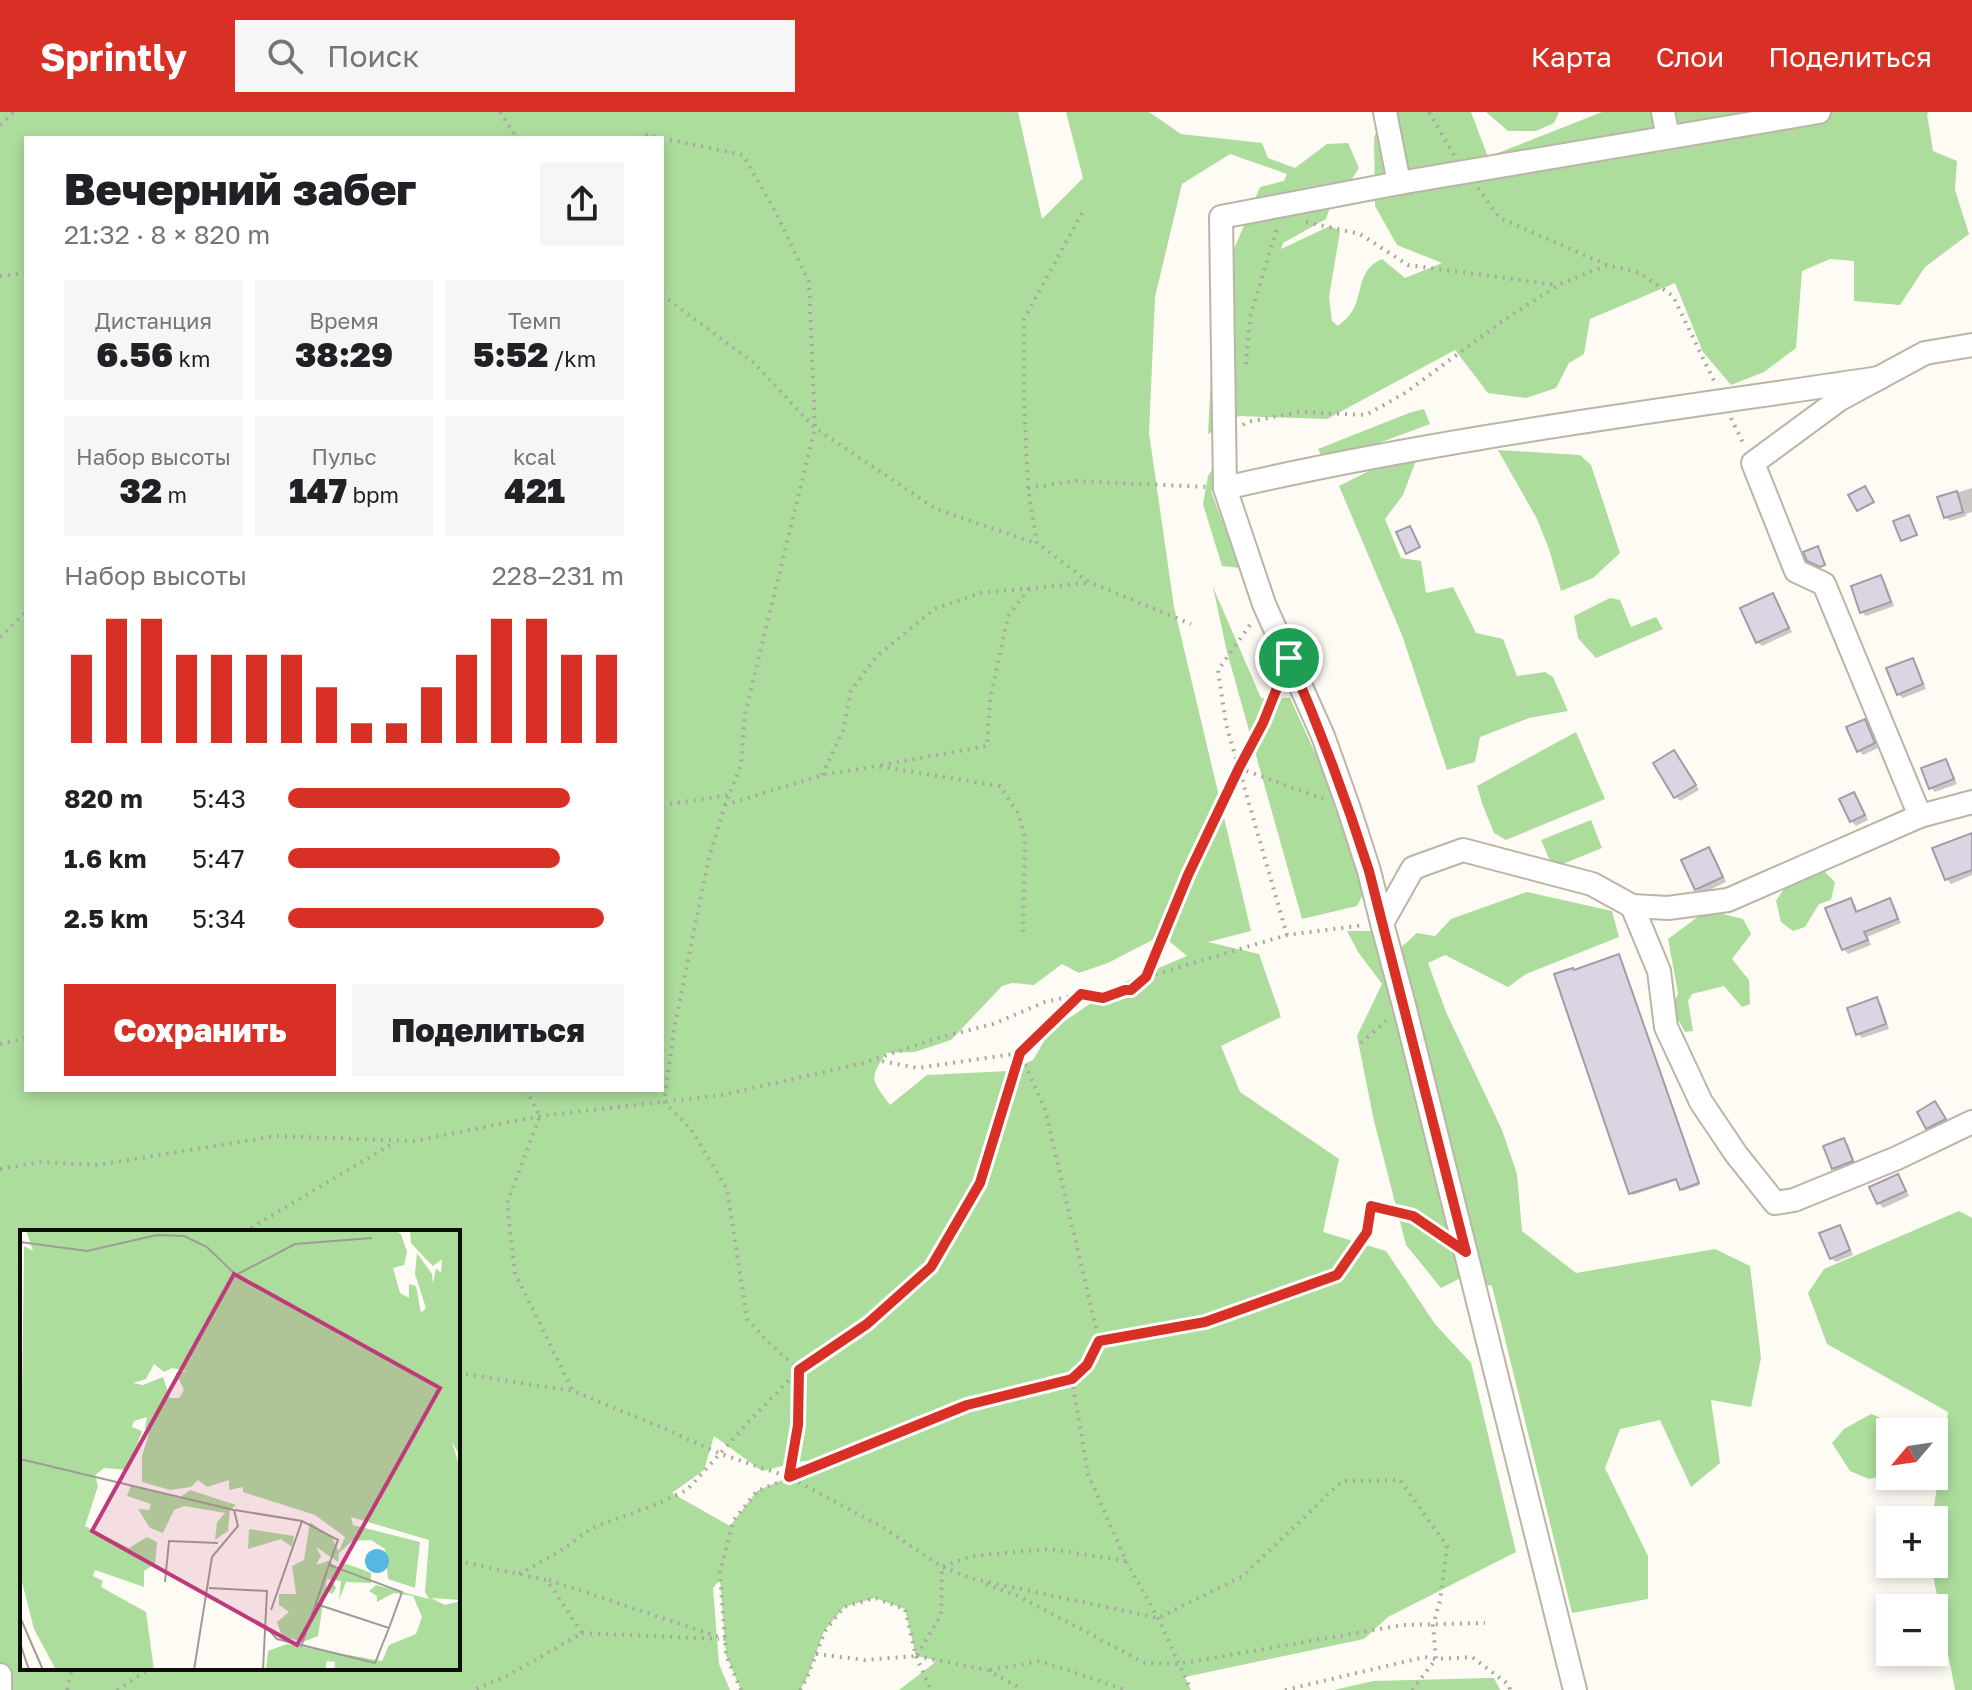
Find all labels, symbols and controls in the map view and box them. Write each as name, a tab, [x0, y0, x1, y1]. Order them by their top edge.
search box	[235, 20, 795, 92]
text: Sprintly	[40, 34, 187, 79]
icon: search	[263, 34, 307, 78]
text: Поиск	[327, 38, 419, 74]
text: Карта	[1531, 40, 1612, 73]
text: Слои	[1656, 40, 1724, 73]
text: Поделиться	[1768, 40, 1932, 73]
text: Вечерний забег	[64, 162, 417, 215]
button: share	[540, 162, 624, 246]
text: 21:32 · 8 × 820 m	[64, 219, 270, 250]
text: Дистанция	[95, 307, 212, 334]
text: Время	[309, 307, 379, 334]
text: Темп	[508, 307, 561, 334]
text: 6.56	[96, 334, 173, 374]
text: 38:29	[295, 334, 393, 374]
text: 5:52	[473, 334, 548, 374]
text: km	[173, 345, 210, 372]
text: /km	[548, 345, 596, 372]
text: Набор высоты	[76, 443, 231, 470]
text: Пульс	[311, 443, 377, 470]
text: kcal	[513, 443, 556, 470]
text: 32	[120, 470, 162, 510]
text: 147	[289, 470, 347, 510]
text: 421	[504, 470, 565, 510]
text: m	[162, 481, 187, 508]
text: bpm	[347, 481, 399, 508]
text: Набор высоты	[64, 560, 247, 591]
text: 228–231 m	[492, 560, 624, 591]
pin	[1255, 624, 1323, 692]
icon: arrive	[1267, 636, 1311, 680]
text: 820 m	[64, 783, 143, 814]
text: 5:43	[192, 783, 246, 814]
text: 1.6 km	[64, 843, 147, 874]
text: 5:47	[192, 843, 245, 874]
text: 2.5 km	[64, 903, 148, 934]
text: 5:34	[192, 903, 246, 934]
button: Сохранить	[64, 984, 336, 1076]
button: Поделиться	[352, 984, 624, 1076]
inset map	[20, 1230, 460, 1670]
north arrow	[1876, 1418, 1948, 1490]
map controls	[1876, 1418, 1948, 1666]
button: +	[1876, 1506, 1948, 1578]
button: −	[1876, 1594, 1948, 1666]

